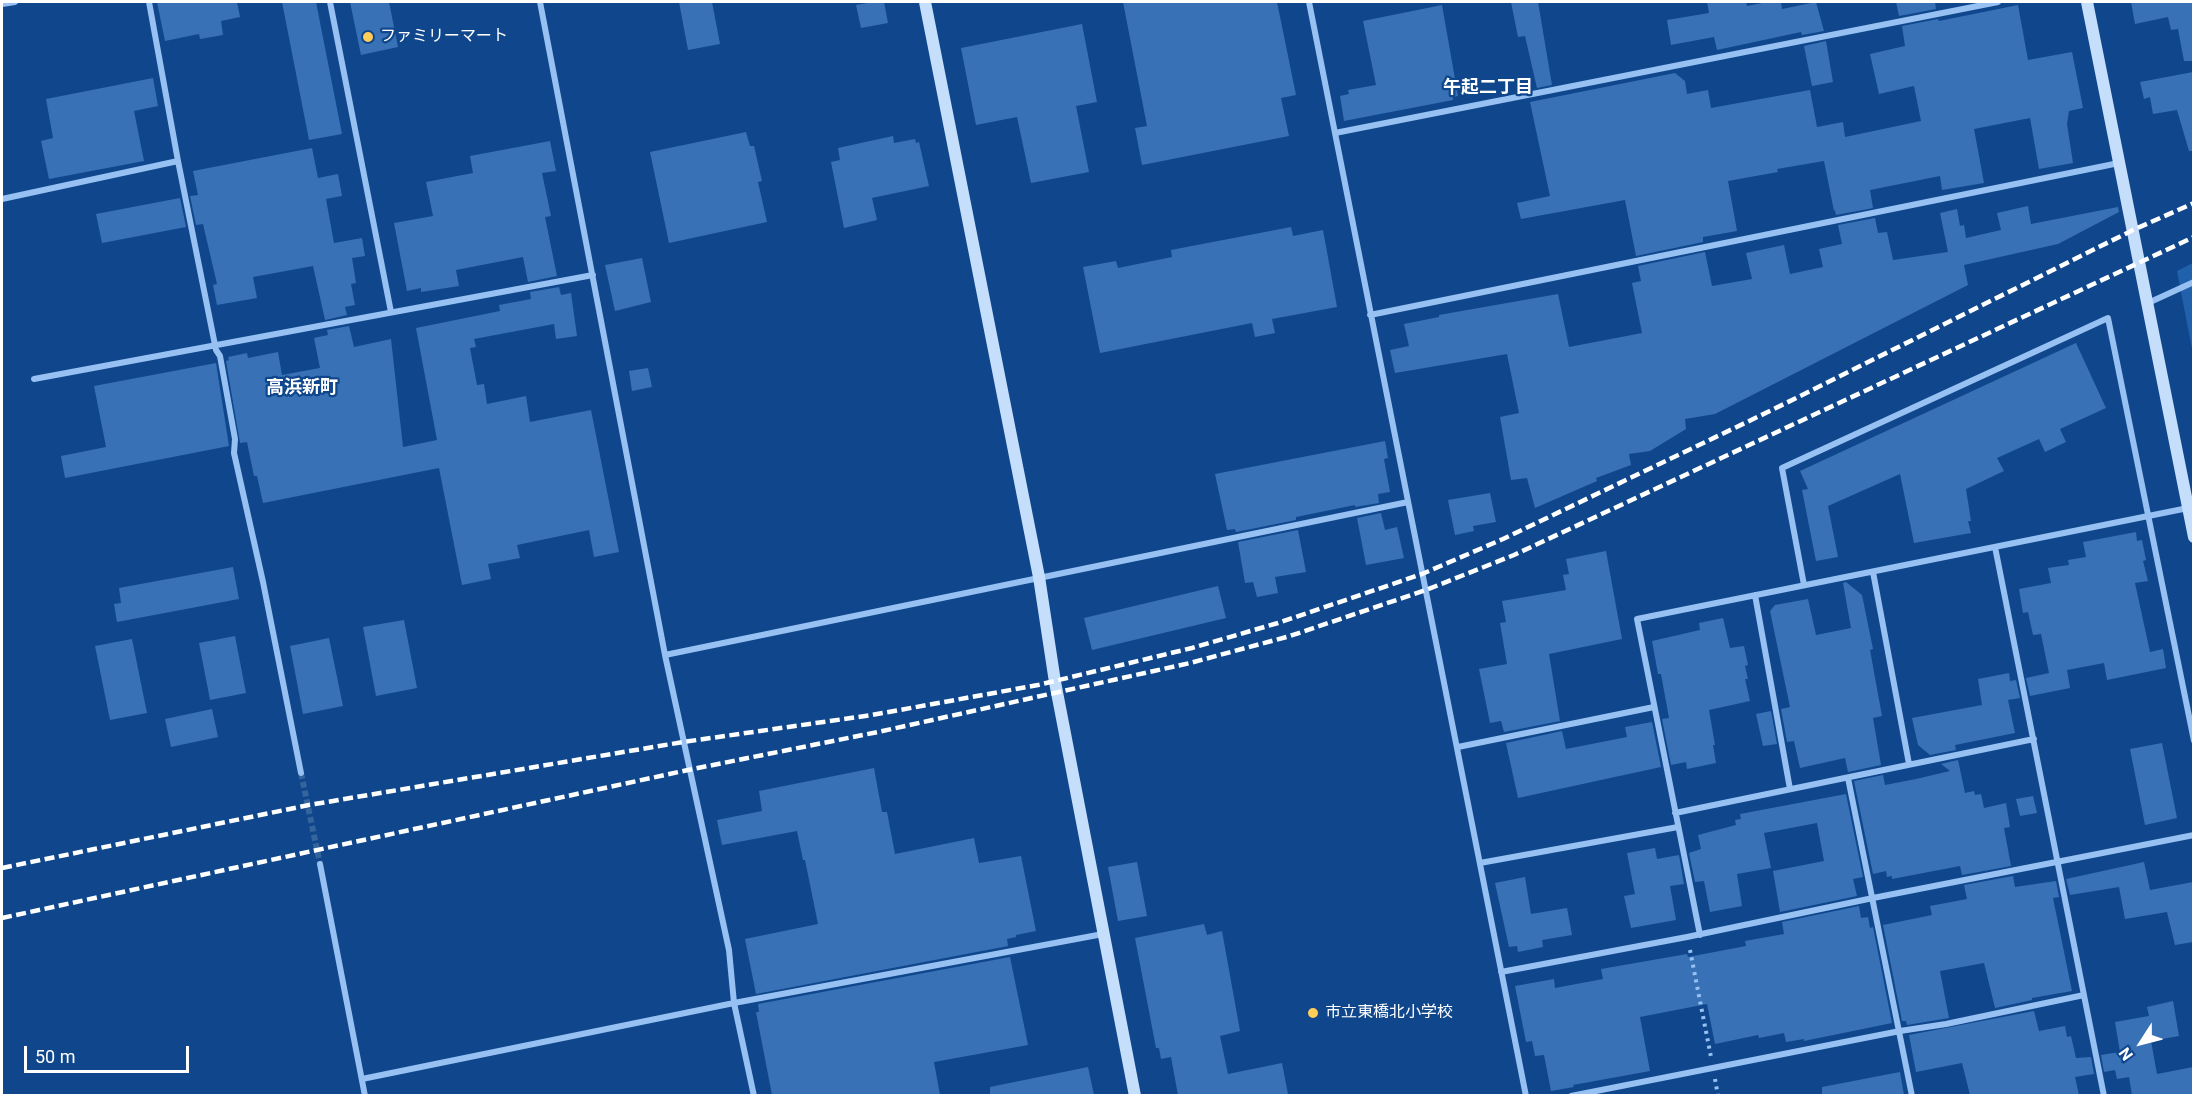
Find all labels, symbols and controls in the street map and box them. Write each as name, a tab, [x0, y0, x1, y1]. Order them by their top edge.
place label: ファミリーマート	[380, 27, 508, 47]
marker: ファミリーマート	[361, 30, 375, 44]
district label: 午起二丁目	[1443, 77, 1533, 99]
district label: 高浜新町	[266, 377, 338, 399]
place label: 市立東橋北小学校	[1325, 1003, 1453, 1023]
marker: 市立東橋北小学校	[1306, 1006, 1320, 1020]
north arrow	[2111, 1013, 2171, 1073]
scale bar	[27, 1034, 192, 1072]
text: N	[2115, 1044, 2137, 1064]
text: 50 m	[35, 1046, 75, 1067]

